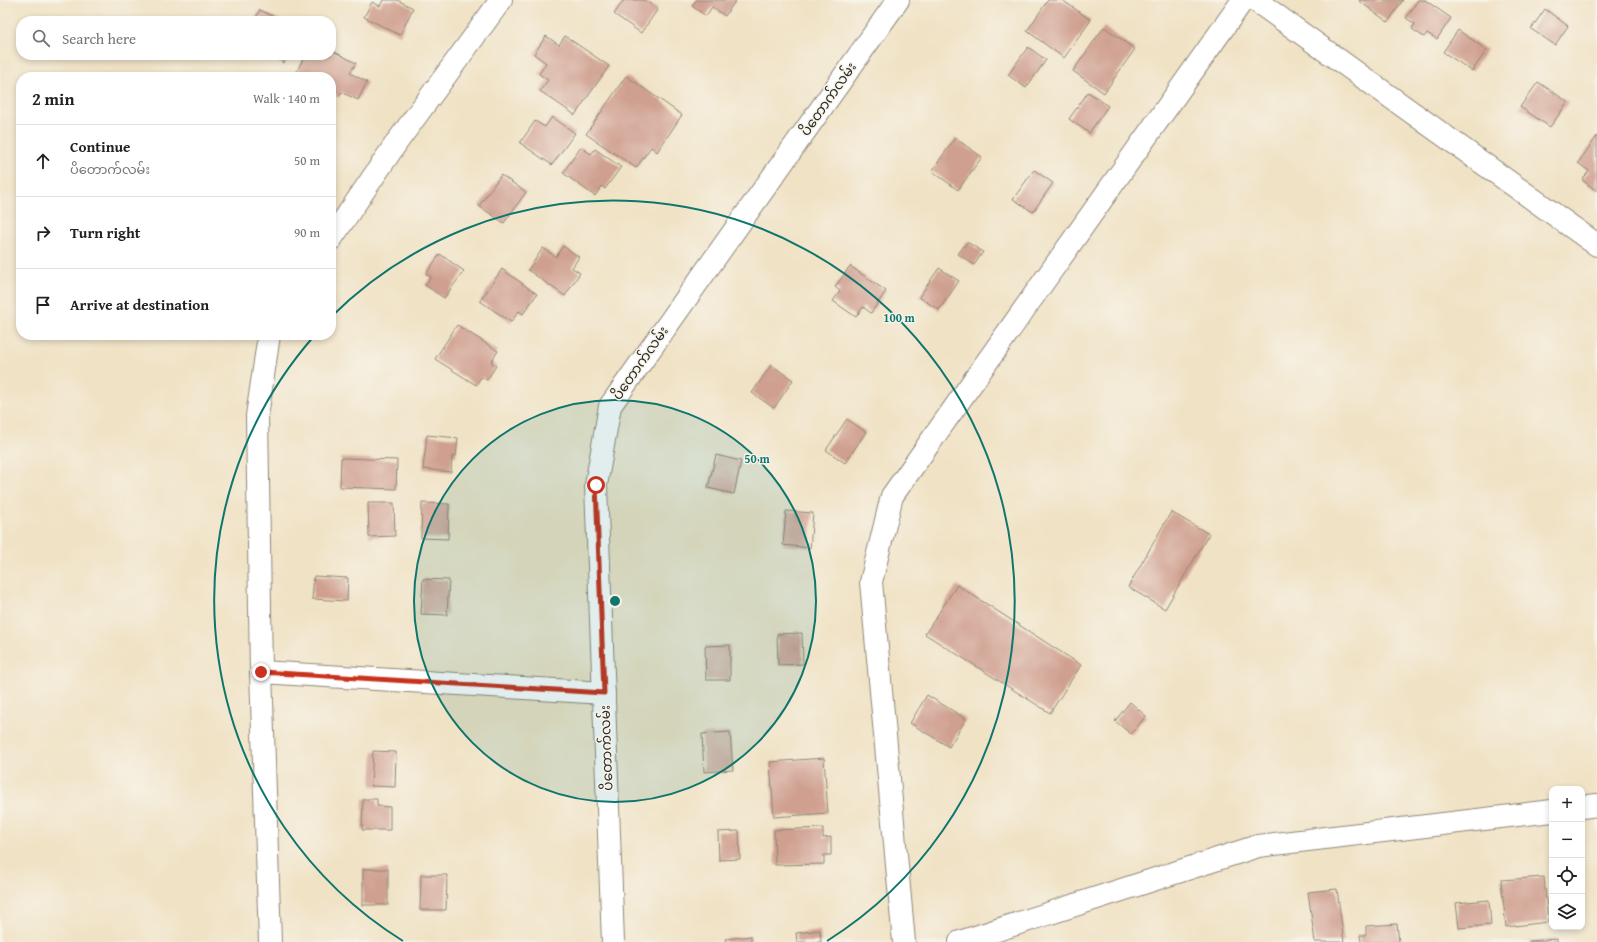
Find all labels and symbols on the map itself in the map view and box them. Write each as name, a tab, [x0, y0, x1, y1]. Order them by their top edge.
street label: ပိတောက်လမ်း	[795, 58, 861, 140]
text: 100 m	[883, 309, 916, 326]
street label: ပိတောက်လမ်း	[607, 322, 673, 404]
text: 50 m	[744, 450, 770, 467]
route start	[587, 476, 605, 494]
centre of rings	[608, 594, 622, 608]
route end	[252, 663, 270, 681]
street label: ပိတောက်လမ်း	[595, 705, 617, 791]

